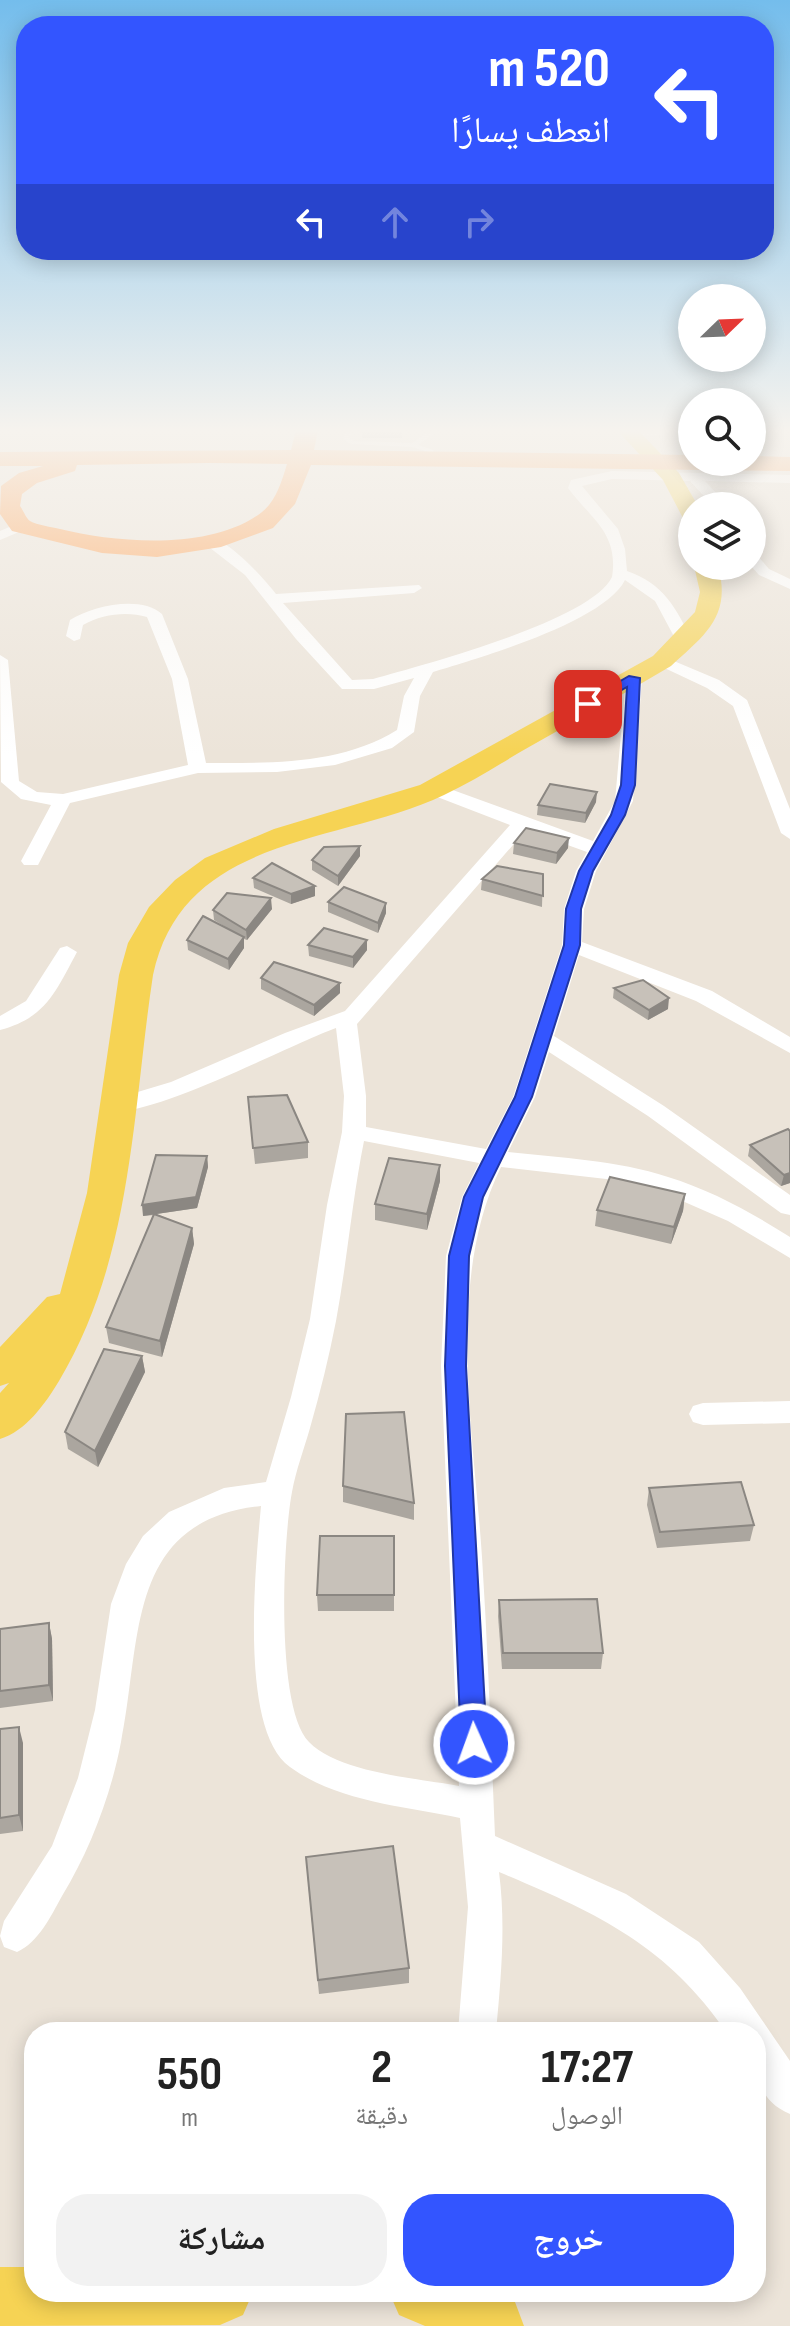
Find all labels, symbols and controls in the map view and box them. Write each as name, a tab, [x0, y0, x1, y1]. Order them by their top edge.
text: 520 m	[488, 36, 610, 103]
icon: left	[638, 48, 742, 152]
text: انعطف يسارًا	[451, 110, 610, 153]
icon: left	[289, 200, 333, 244]
icon: ahead	[373, 200, 417, 244]
icon: right	[457, 200, 501, 244]
north arrow	[678, 284, 766, 372]
map controls	[678, 284, 766, 580]
button: search	[678, 388, 766, 476]
button: layers	[678, 492, 766, 580]
pin	[554, 670, 622, 738]
icon: arrive	[566, 682, 610, 726]
position arrow	[432, 1702, 516, 1786]
text: 2	[371, 2039, 392, 2096]
text: 17:27	[541, 2039, 633, 2096]
text: 550	[157, 2046, 222, 2103]
text: دقيقة	[355, 2101, 408, 2132]
text: الوصول	[551, 2101, 623, 2132]
text: m	[181, 2103, 198, 2134]
button: مشاركة	[56, 2194, 387, 2286]
button: خروج	[403, 2194, 734, 2286]

